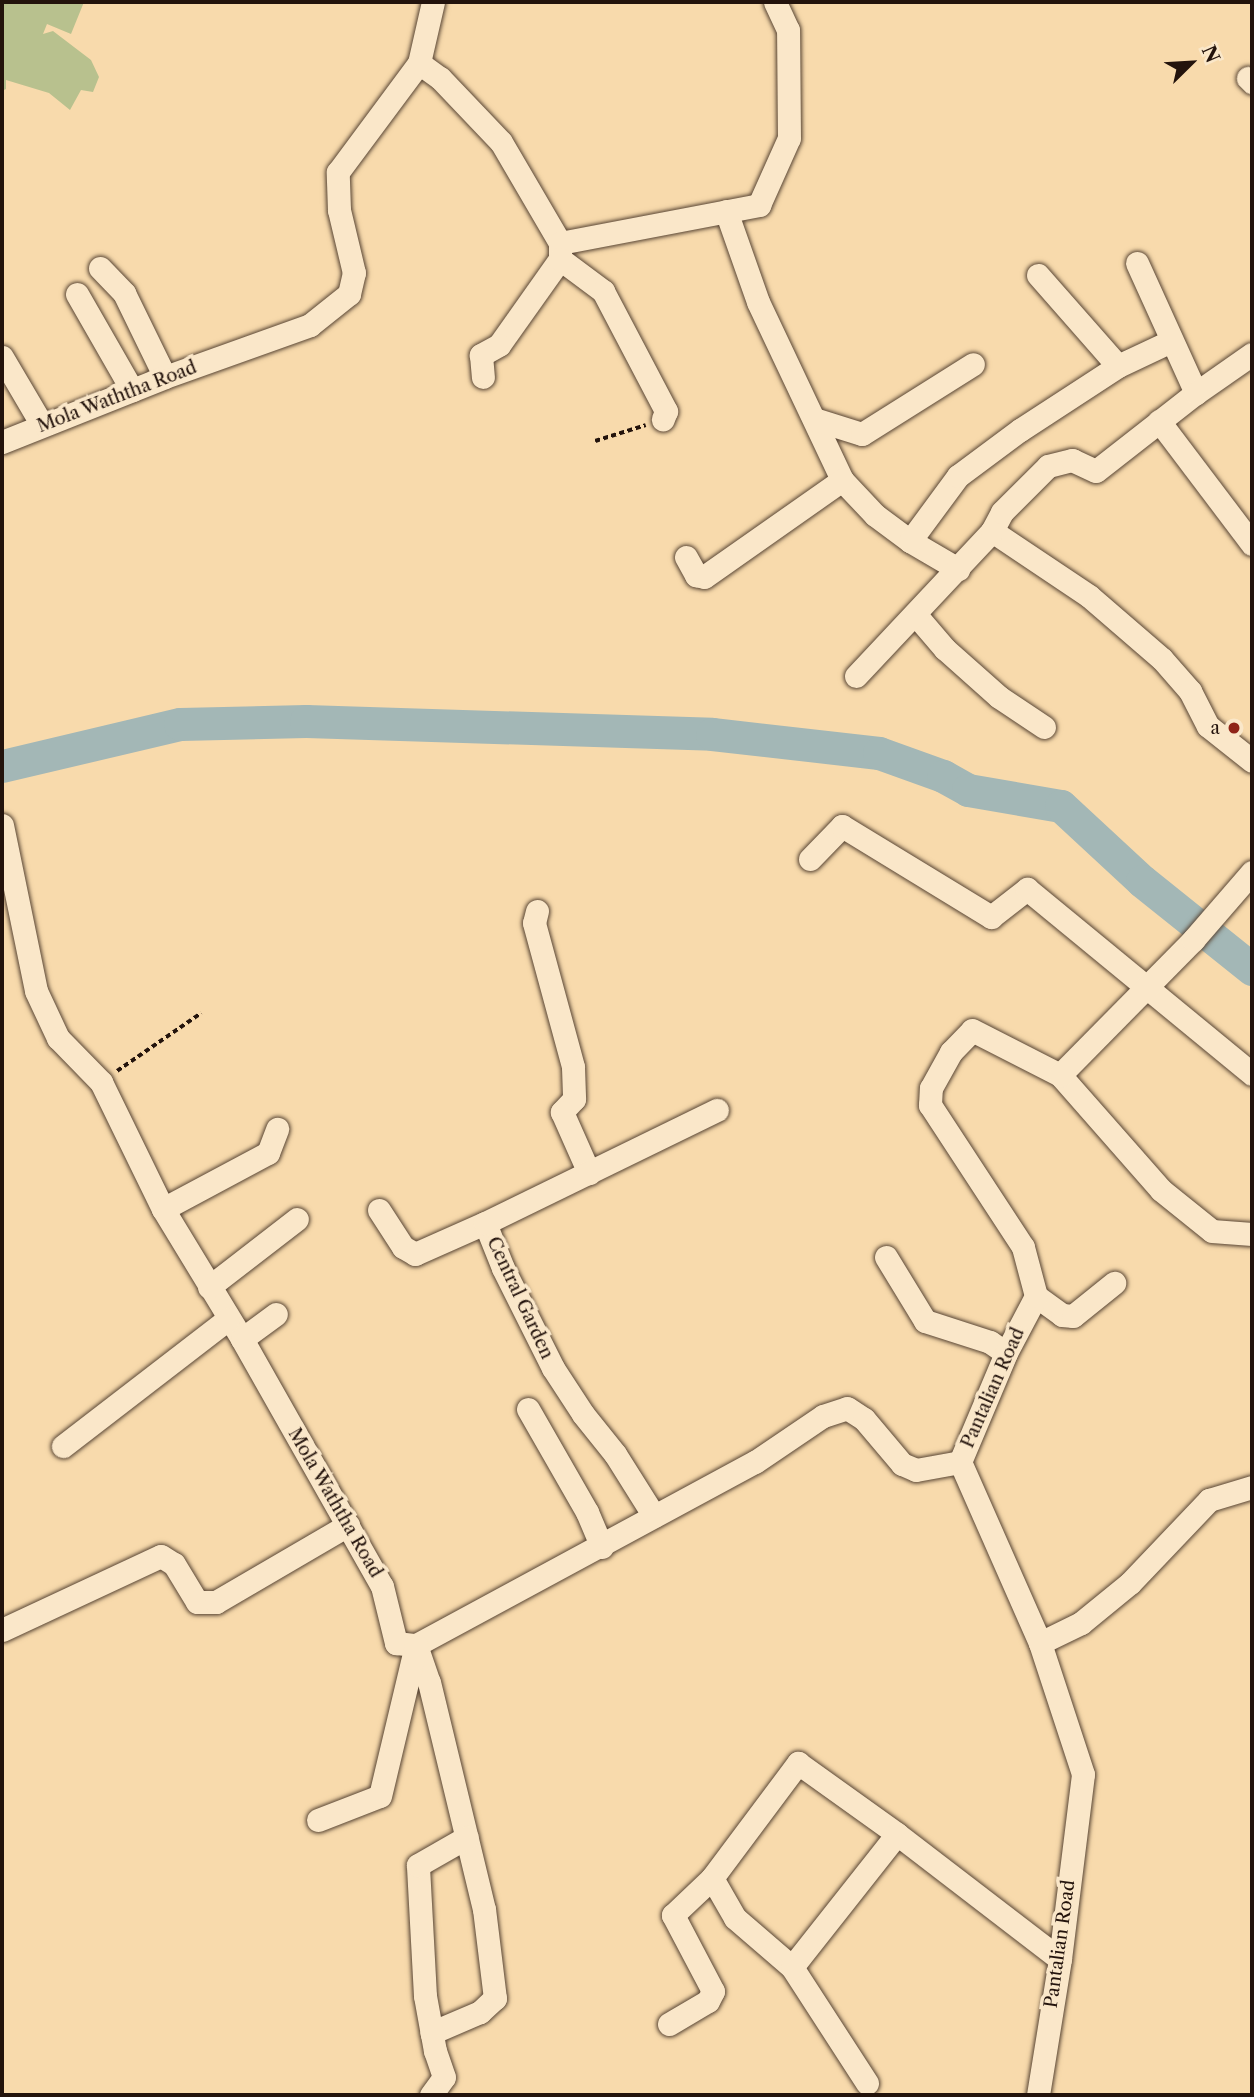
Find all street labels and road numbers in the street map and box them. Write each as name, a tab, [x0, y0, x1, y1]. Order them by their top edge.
street label: Mola Waththa Road	[34, 356, 200, 438]
street label: Central Garden	[482, 1233, 558, 1363]
street label: Pantalian Road	[957, 1325, 1029, 1451]
street label: Mola Waththa Road	[283, 1424, 387, 1582]
street label: Pantalian Road	[1040, 1879, 1080, 2009]

